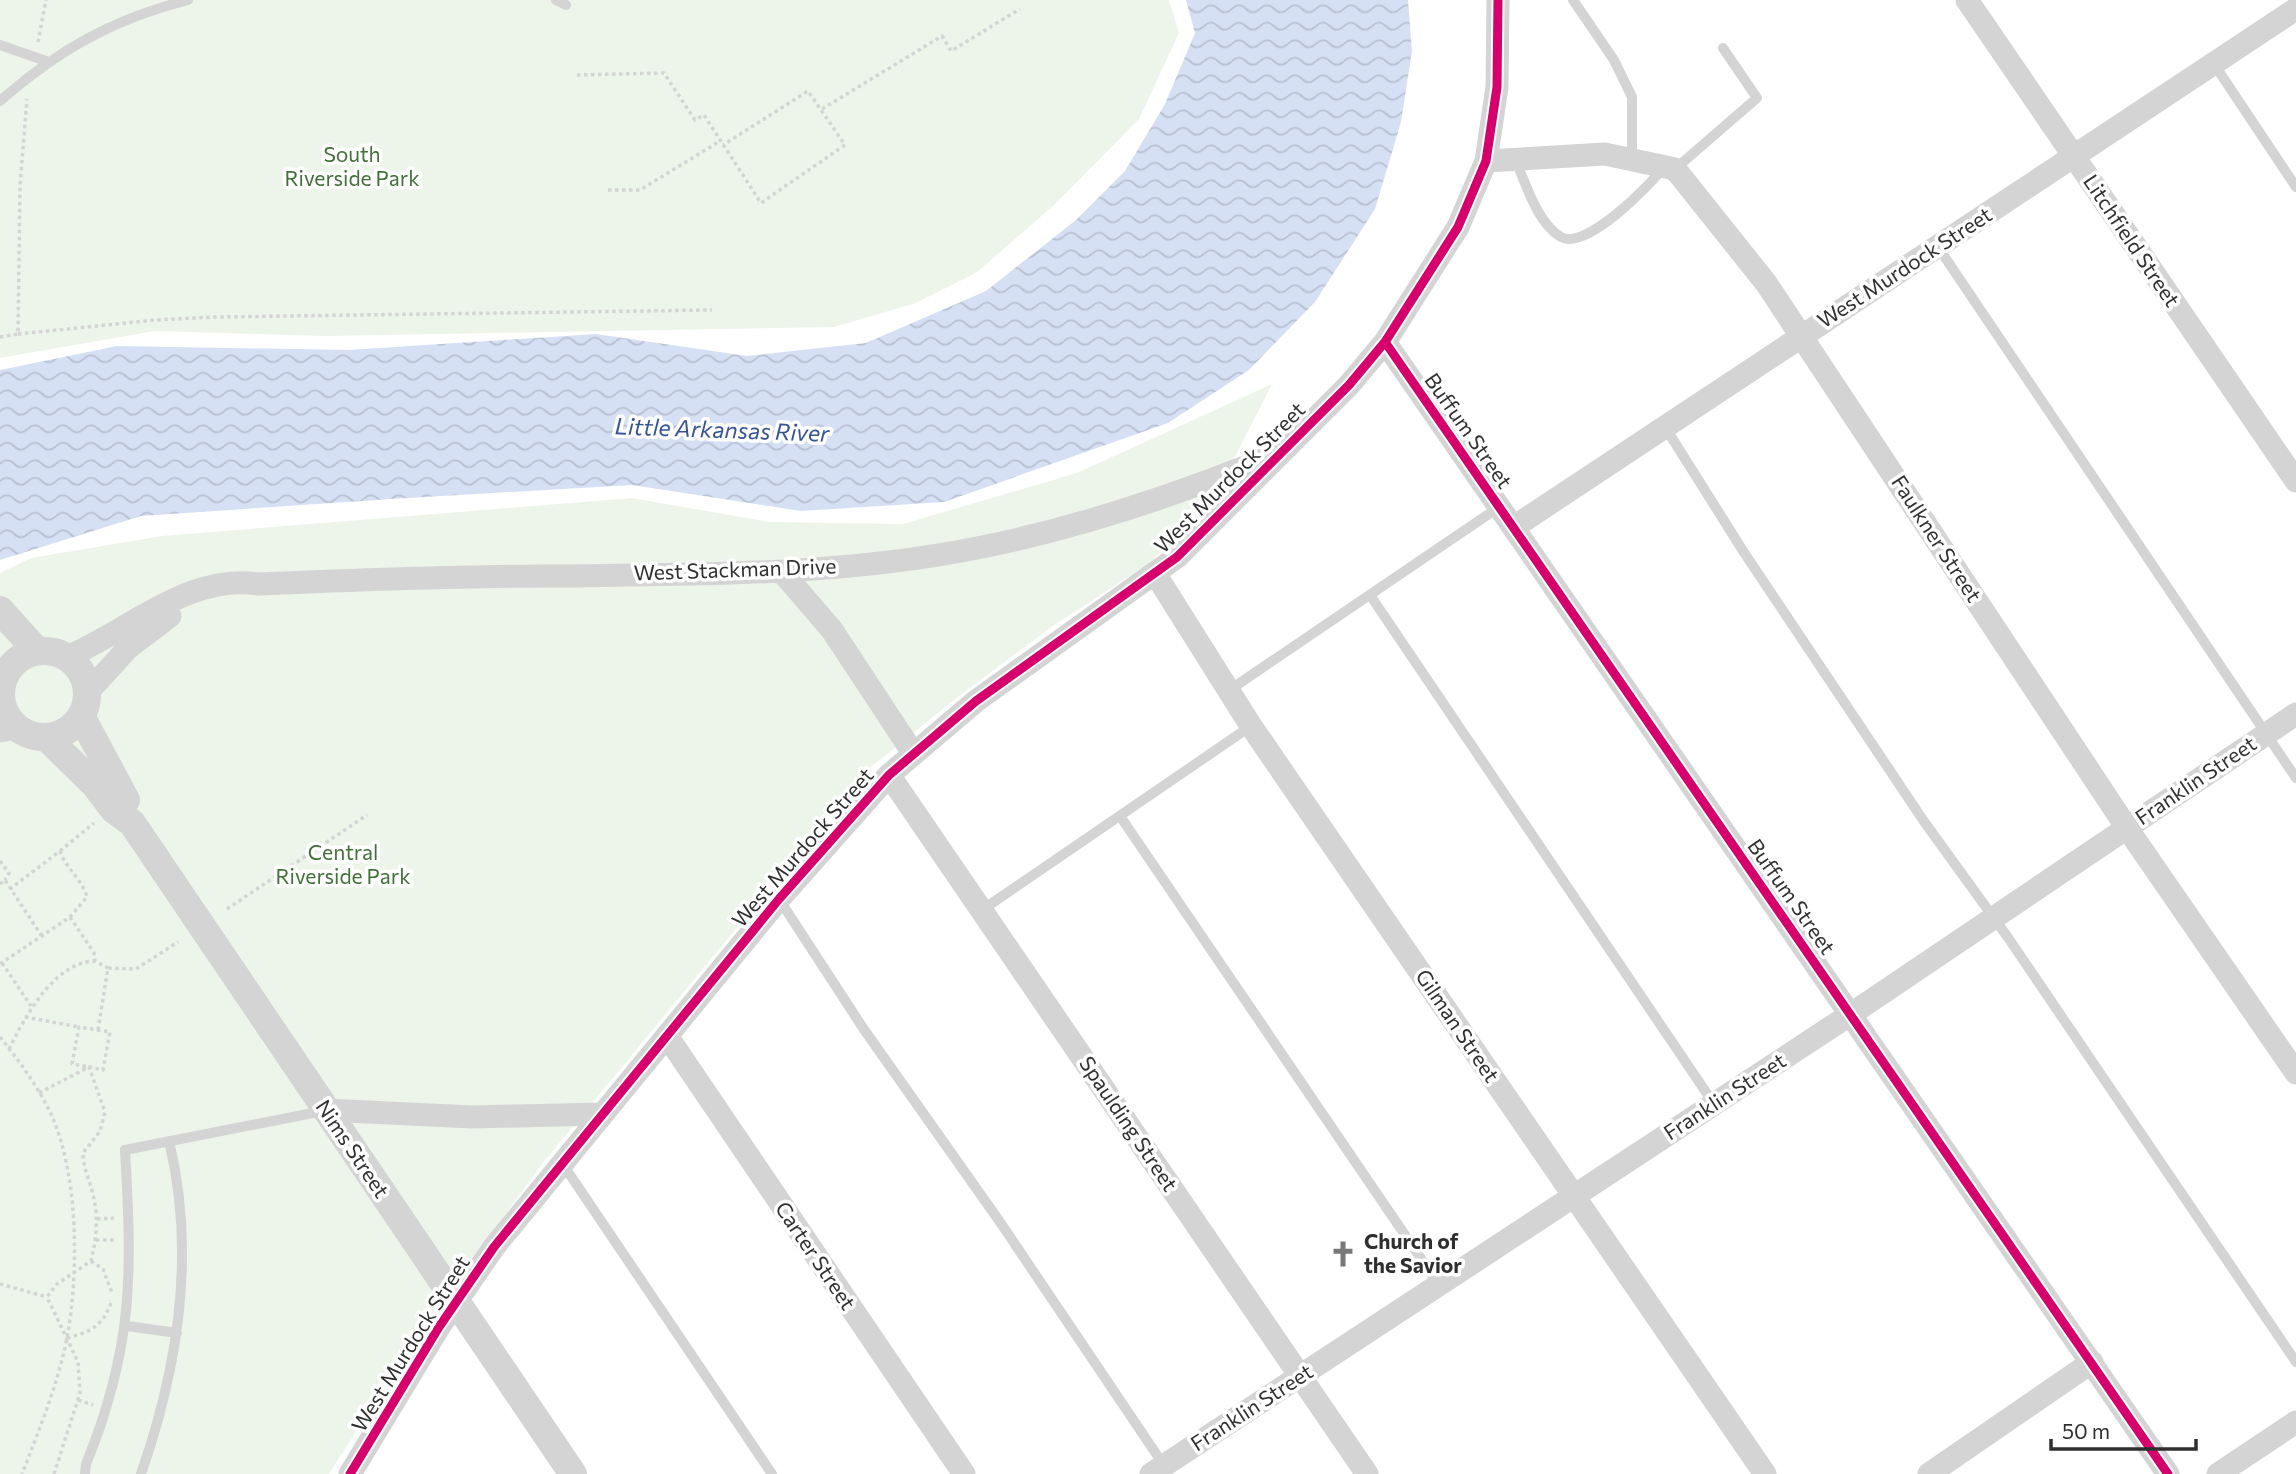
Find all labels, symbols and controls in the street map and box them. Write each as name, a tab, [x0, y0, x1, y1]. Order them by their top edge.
park label: South Riverside Park	[284, 141, 420, 190]
street label: Litchfield Street	[2079, 169, 2186, 311]
street label: West Murdock Street	[1812, 201, 1996, 332]
street label: Buffum Street	[1420, 368, 1518, 493]
street label: West Murdock Street	[1148, 396, 1309, 557]
water label: Little Arkansas River	[614, 411, 831, 447]
street label: Faulkner Street	[1887, 470, 1987, 606]
street label: West Stackman Drive	[633, 552, 837, 585]
street label: Franklin Street	[2130, 730, 2260, 829]
street label: West Murdock Street	[726, 762, 878, 932]
street label: Buffum Street	[1743, 834, 1841, 959]
park label: Central Riverside Park	[275, 839, 411, 888]
street label: Gilman Street	[1411, 964, 1505, 1086]
street label: Franklin Street	[1658, 1047, 1790, 1144]
street label: Spaulding Street	[1075, 1051, 1184, 1195]
street label: Nims Street	[311, 1095, 395, 1202]
street label: Carter Street	[771, 1196, 862, 1314]
place label: Church of the Savior	[1364, 1228, 1462, 1277]
church icon: Church of the Savior	[1328, 1239, 1358, 1269]
street label: West Murdock Street	[345, 1251, 474, 1436]
street label: Franklin Street	[1185, 1358, 1317, 1455]
scale bar	[2051, 1408, 2196, 1452]
text: 50 m	[2062, 1418, 2110, 1443]

